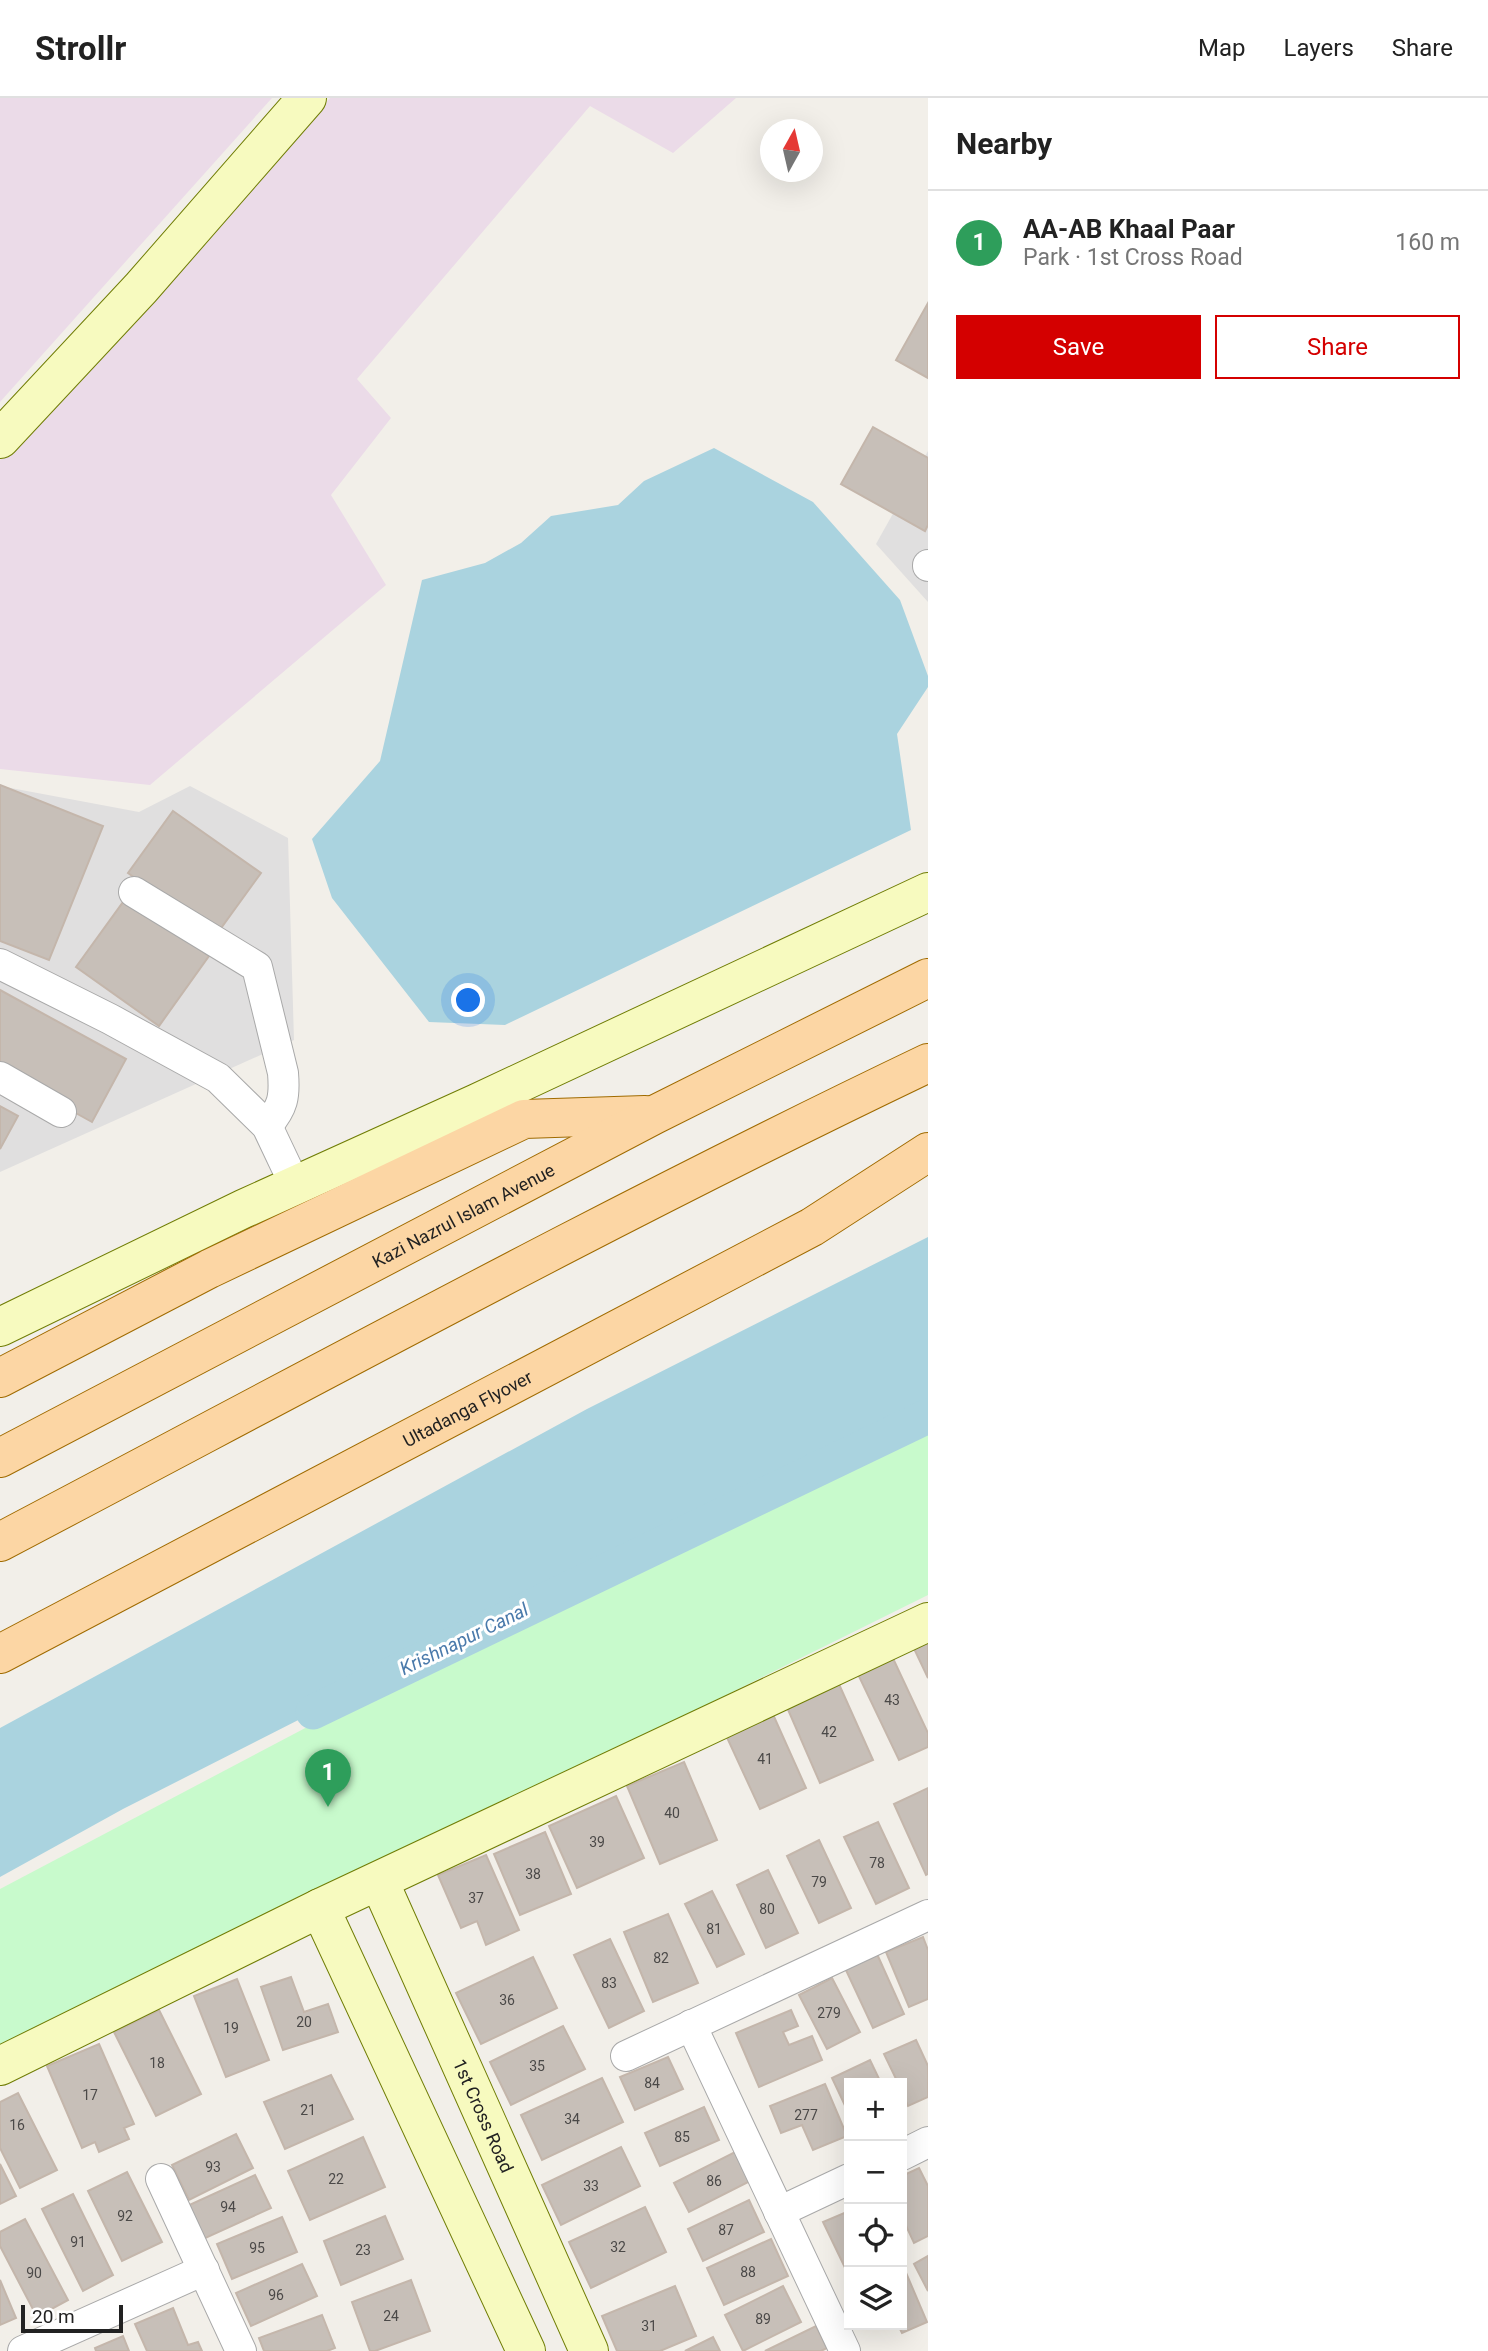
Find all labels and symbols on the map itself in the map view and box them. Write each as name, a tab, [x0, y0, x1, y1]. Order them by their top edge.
north arrow	[760, 119, 823, 182]
your location	[451, 983, 485, 1017]
street label: Kazi Nazrul Islam Avenue	[368, 1159, 558, 1272]
street label: Ultadanga Flyover	[399, 1366, 536, 1451]
water label: Krishnapur Canal	[396, 1598, 533, 1680]
house number: 43	[884, 1692, 900, 1708]
house number: 42	[821, 1724, 837, 1740]
pin: 1	[305, 1749, 351, 1807]
house number: 41	[757, 1751, 773, 1767]
house number: 40	[664, 1805, 680, 1821]
house number: 39	[589, 1834, 605, 1850]
house number: 78	[869, 1855, 885, 1871]
house number: 38	[525, 1866, 541, 1882]
house number: 79	[811, 1874, 827, 1890]
house number: 37	[468, 1890, 484, 1906]
house number: 80	[759, 1901, 775, 1917]
house number: 81	[706, 1921, 722, 1937]
house number: 82	[653, 1950, 669, 1966]
house number: 83	[601, 1975, 617, 1991]
house number: 36	[499, 1992, 515, 2008]
house number: 279	[817, 2005, 841, 2021]
house number: 20	[296, 2014, 312, 2030]
house number: 19	[223, 2020, 239, 2036]
house number: 18	[149, 2055, 165, 2071]
street label: 1st Cross Road	[449, 2056, 518, 2176]
house number: 35	[529, 2058, 545, 2074]
house number: 84	[644, 2075, 660, 2091]
house number: 17	[82, 2087, 98, 2103]
house number: 21	[300, 2102, 316, 2118]
house number: 277	[794, 2107, 818, 2123]
house number: 34	[564, 2111, 580, 2127]
house number: 16	[9, 2117, 25, 2133]
house number: 85	[674, 2129, 690, 2145]
house number: 93	[205, 2159, 221, 2175]
house number: 22	[328, 2171, 344, 2187]
house number: 86	[706, 2173, 722, 2189]
house number: 33	[583, 2178, 599, 2194]
house number: 94	[220, 2199, 236, 2215]
house number: 92	[117, 2208, 133, 2224]
house number: 87	[718, 2222, 734, 2238]
house number: 91	[70, 2234, 86, 2250]
house number: 32	[610, 2239, 626, 2255]
house number: 95	[249, 2240, 265, 2256]
house number: 23	[355, 2242, 371, 2258]
house number: 88	[740, 2264, 756, 2280]
house number: 90	[26, 2265, 42, 2281]
house number: 96	[268, 2287, 284, 2303]
scale bar	[21, 2302, 122, 2334]
house number: 24	[383, 2308, 399, 2324]
house number: 89	[755, 2311, 771, 2327]
house number: 31	[641, 2318, 657, 2334]

